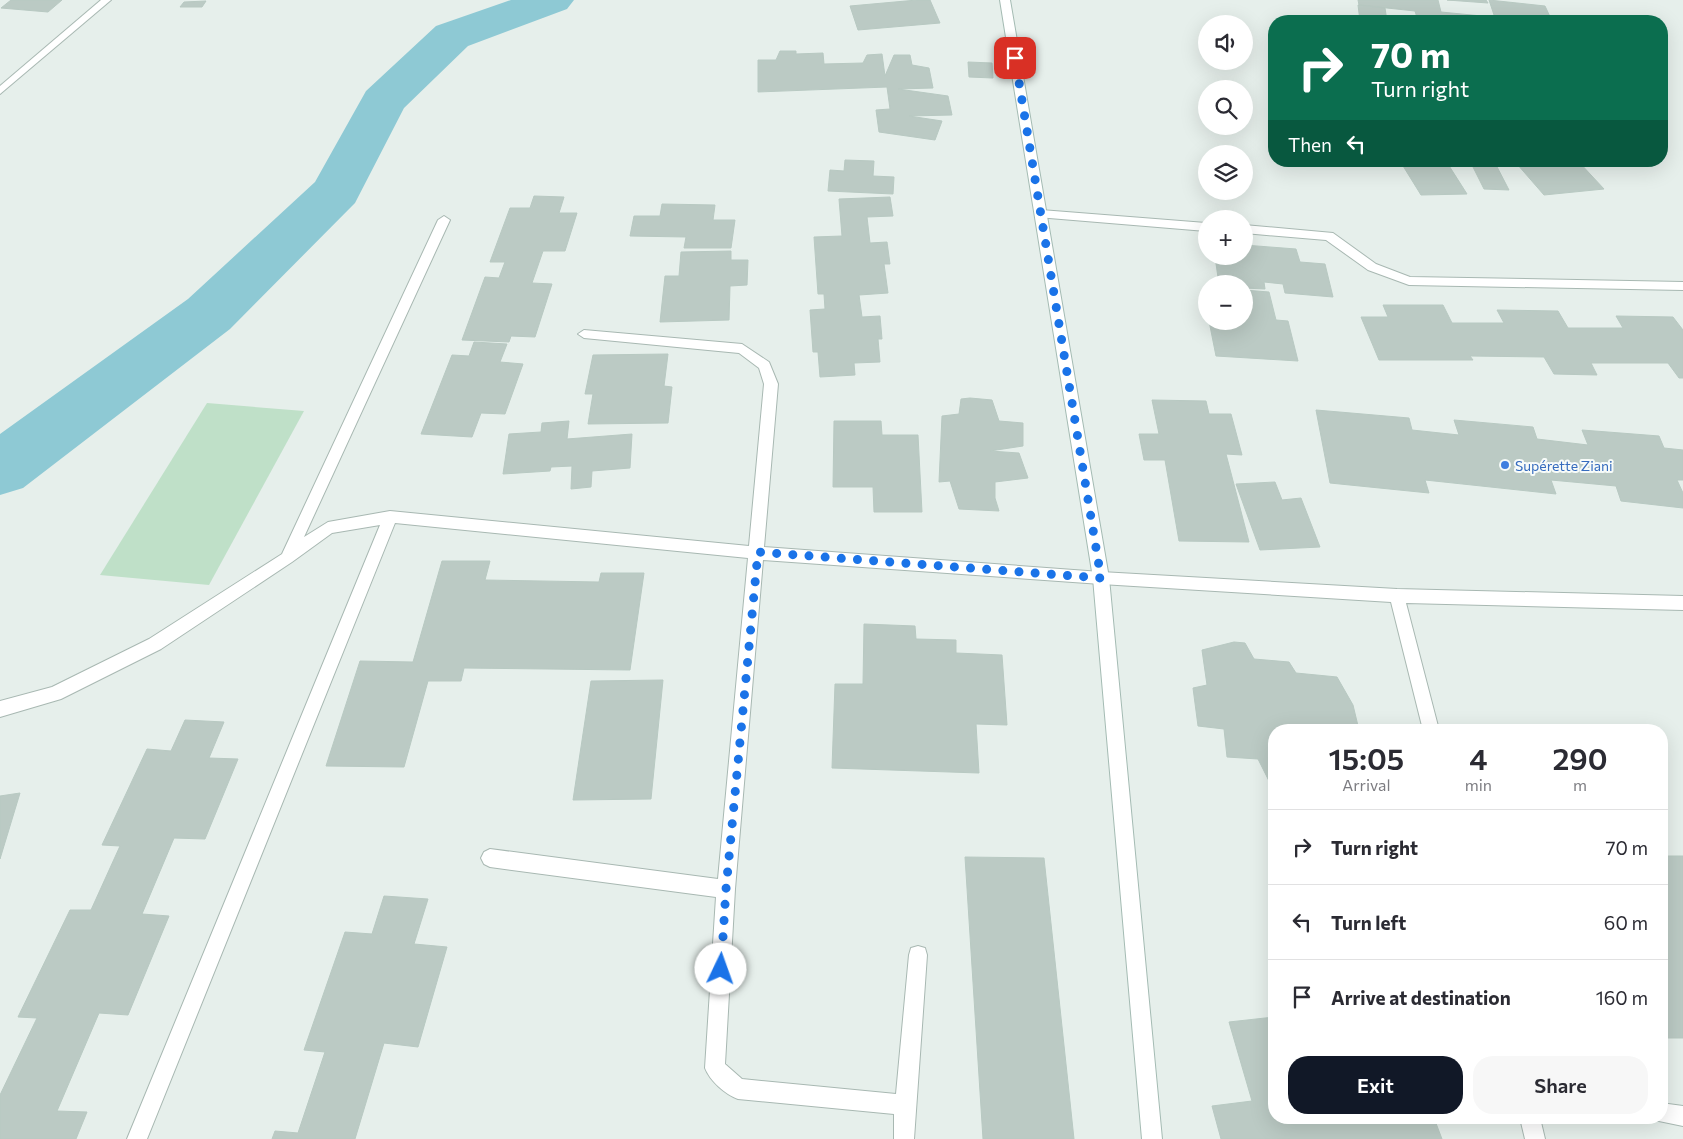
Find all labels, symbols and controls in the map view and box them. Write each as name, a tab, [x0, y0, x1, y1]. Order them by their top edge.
map controls	[1198, 15, 1253, 330]
button: sound	[1198, 15, 1253, 70]
text: 70 m	[1371, 32, 1451, 75]
icon: right	[1288, 35, 1353, 100]
pin	[994, 37, 1036, 79]
icon: arrive	[1001, 44, 1029, 72]
text: Turn right	[1371, 75, 1469, 102]
button: search	[1198, 80, 1253, 135]
icon: left	[1342, 130, 1370, 158]
text: Then	[1288, 133, 1332, 156]
button: layers	[1198, 145, 1253, 200]
button: +	[1198, 210, 1253, 265]
button: −	[1198, 275, 1253, 330]
place label: Supérette Ziani	[1515, 457, 1613, 474]
marker: Supérette Ziani	[1499, 459, 1511, 471]
text: 15:05	[1329, 739, 1404, 776]
text: 4	[1469, 739, 1487, 776]
text: 290	[1552, 739, 1607, 776]
text: Arrival	[1342, 775, 1391, 794]
text: min	[1465, 775, 1492, 794]
text: m	[1573, 775, 1587, 794]
icon: right	[1288, 833, 1316, 861]
text: Turn right	[1331, 836, 1418, 859]
text: 70 m	[1605, 836, 1648, 859]
icon: left	[1288, 908, 1316, 936]
text: Turn left	[1331, 911, 1406, 934]
text: 60 m	[1604, 911, 1648, 934]
position arrow	[694, 942, 746, 994]
icon: arrive	[1288, 983, 1316, 1011]
text: Arrive at destination	[1331, 986, 1511, 1009]
text: 160 m	[1596, 986, 1648, 1009]
button: Exit	[1288, 1056, 1463, 1114]
button: Share	[1473, 1056, 1648, 1114]

